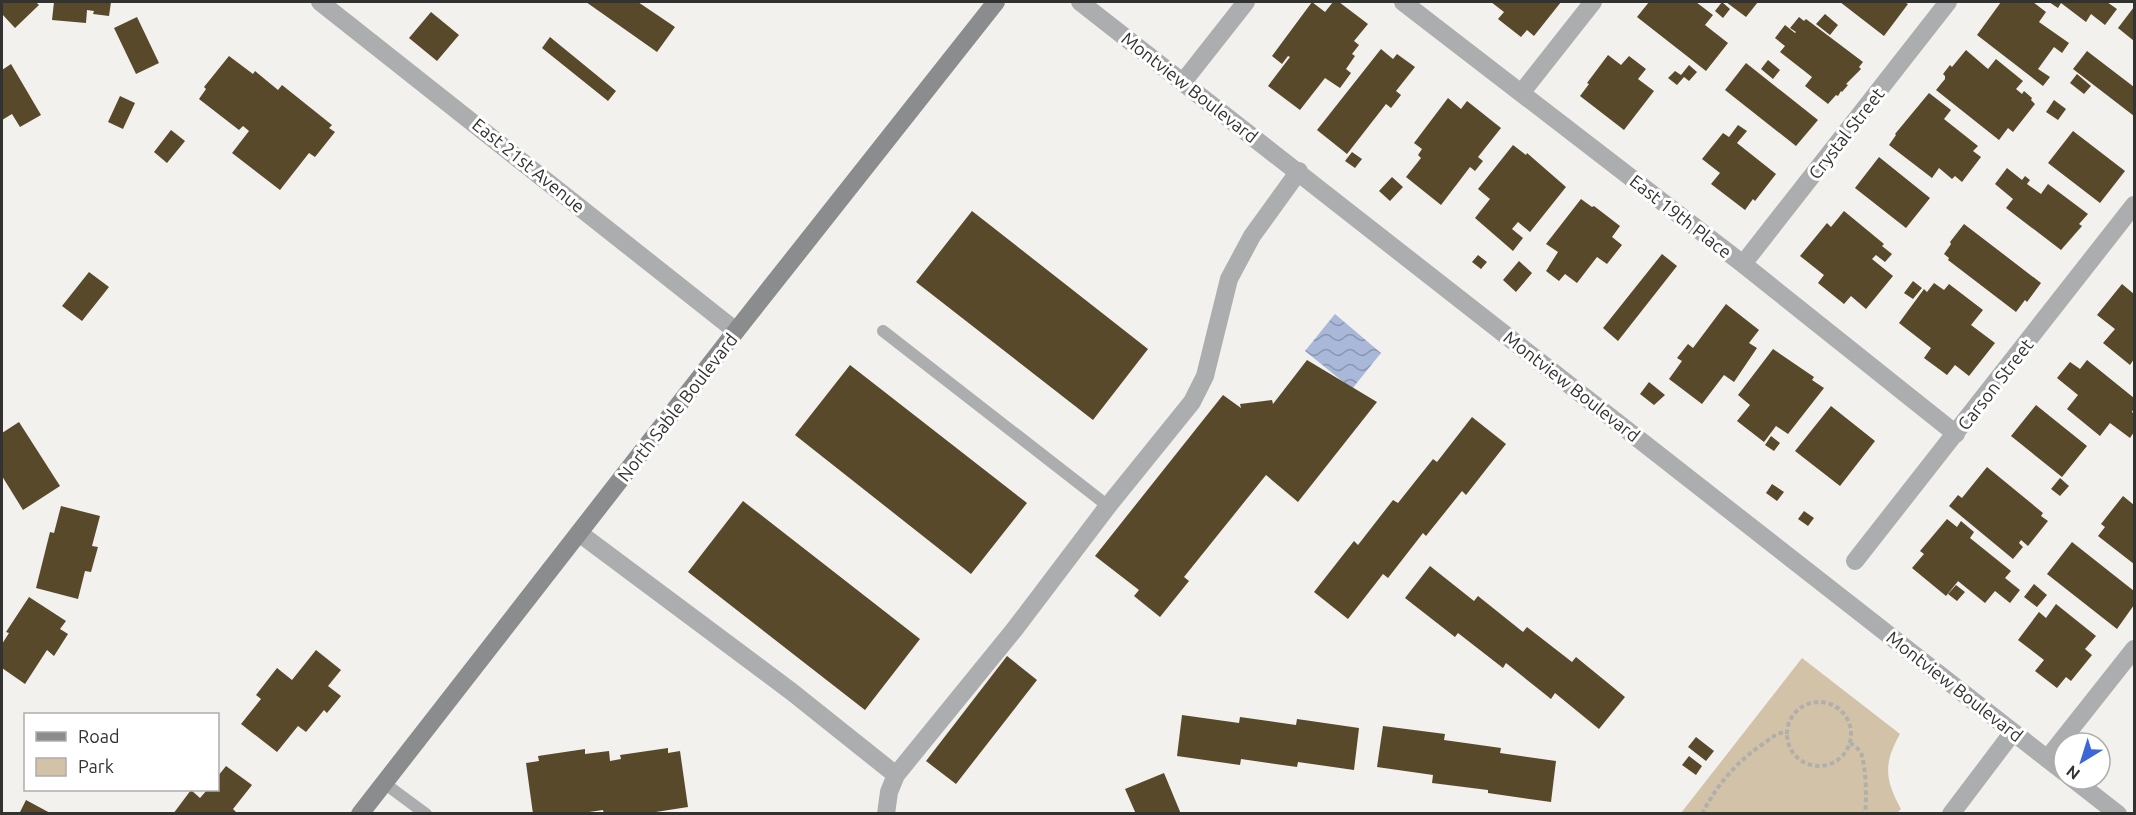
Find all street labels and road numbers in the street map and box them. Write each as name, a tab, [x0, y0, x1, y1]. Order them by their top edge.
street label: Montview Boulevard	[1118, 28, 1262, 146]
street label: Crystal Street	[1804, 83, 1888, 183]
street label: East 21st Avenue	[469, 114, 589, 216]
street label: East 19th Place	[1626, 170, 1736, 262]
street label: Montview Boulevard	[1500, 327, 1644, 445]
street label: North Sable Boulevard	[613, 329, 741, 485]
street label: Carson Street	[1953, 334, 2037, 434]
street label: Montview Boulevard	[1883, 627, 2027, 745]

